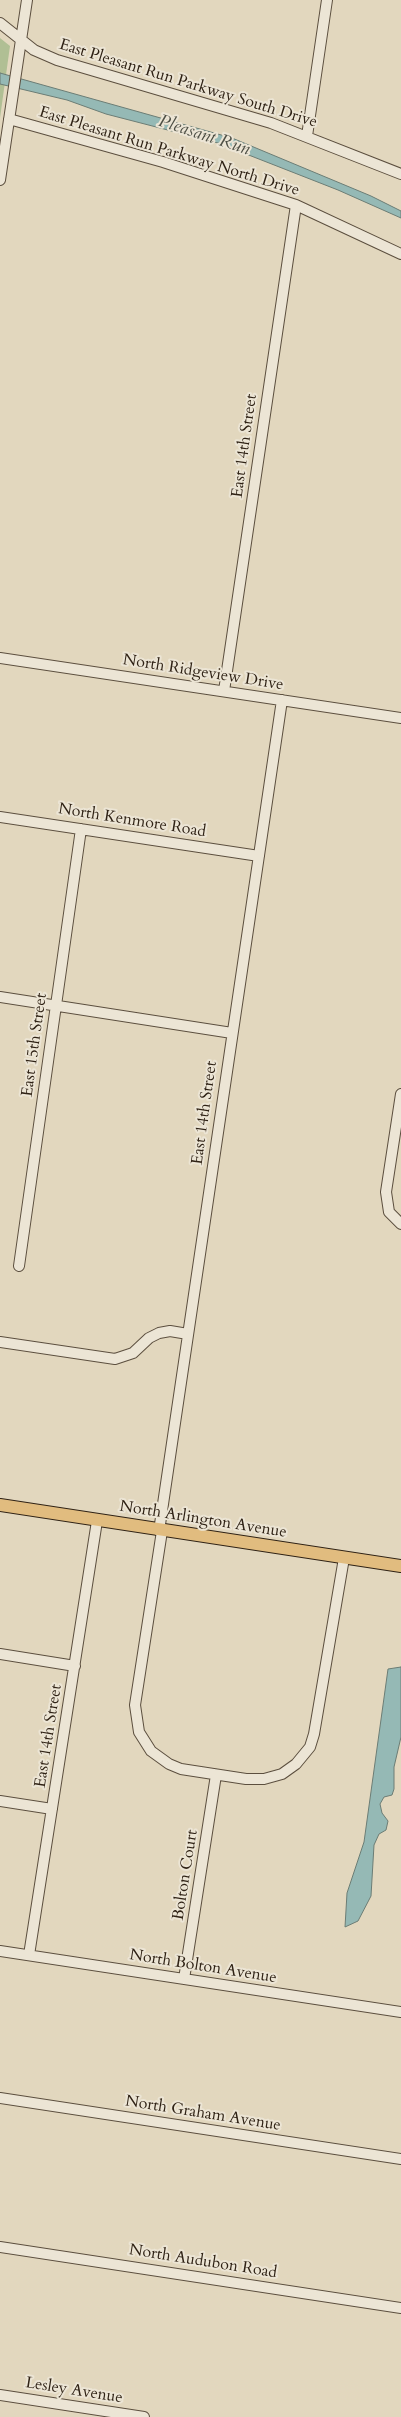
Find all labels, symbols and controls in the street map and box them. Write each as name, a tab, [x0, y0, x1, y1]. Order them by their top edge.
street label: East Pleasant Run Parkway South Drive	[57, 36, 319, 132]
street label: East Pleasant Run Parkway North Drive	[36, 103, 302, 201]
water label: Pleasant Run	[156, 111, 252, 161]
street label: East 14th Street	[228, 393, 262, 499]
street label: North Ridgeview Drive	[121, 651, 285, 695]
street label: North Kenmore Road	[57, 800, 207, 842]
street label: East 15th Street	[18, 992, 52, 1098]
street label: East 14th Street	[188, 1060, 222, 1166]
street label: North Arlington Avenue	[118, 1497, 288, 1543]
street label: East 14th Street	[31, 1683, 67, 1789]
street label: Bolton Court	[169, 1828, 203, 1922]
street label: North Bolton Avenue	[128, 1946, 278, 1988]
street label: North Graham Avenue	[124, 2092, 282, 2136]
street label: North Audubon Road	[128, 2241, 278, 2283]
street label: Lesley Avenue	[24, 2374, 124, 2408]

